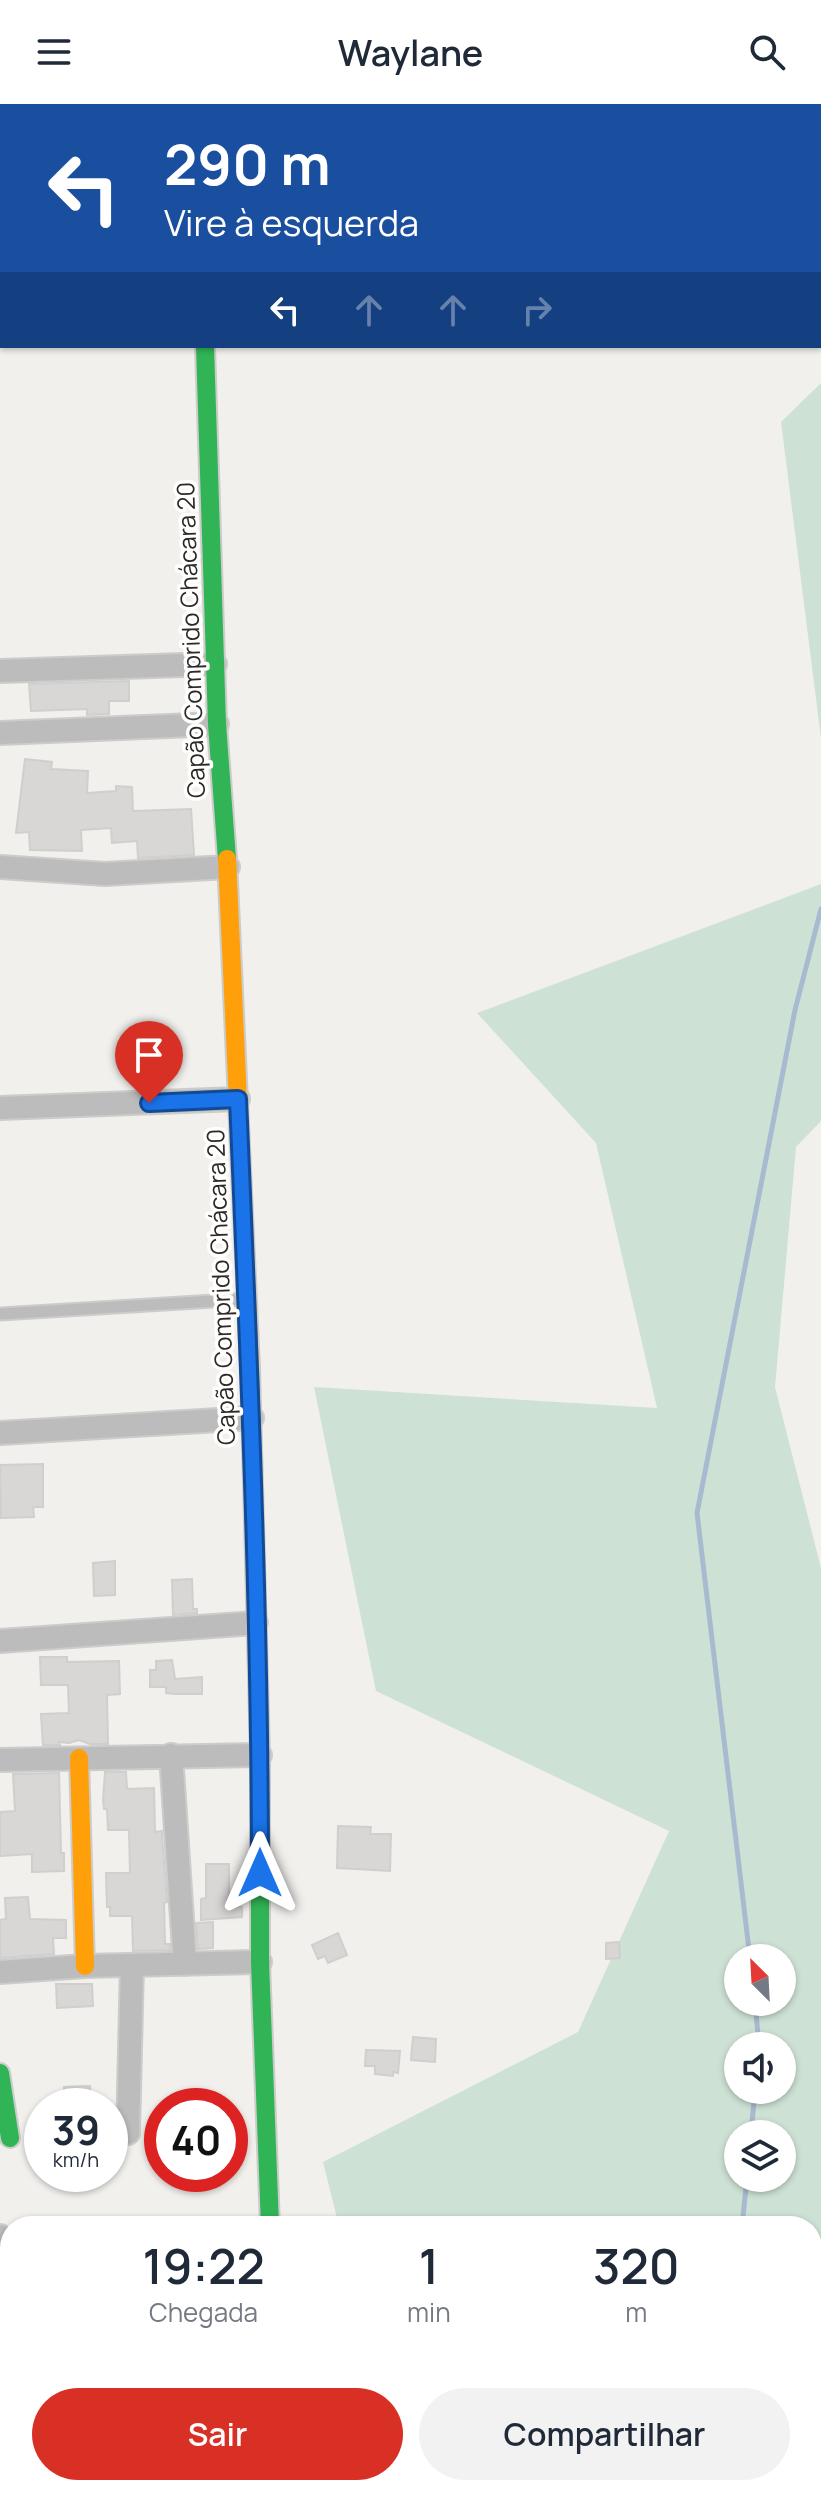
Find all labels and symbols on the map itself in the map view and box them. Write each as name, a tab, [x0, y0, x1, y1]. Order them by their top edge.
street label: Capão Comprido Chácara 20	[168, 481, 212, 799]
pin	[115, 1021, 183, 1103]
street label: Capão Comprido Chácara 20	[198, 1128, 242, 1446]
position arrow	[218, 1831, 302, 1915]
north arrow	[724, 1944, 796, 2016]
speed limit sign: 40	[144, 2088, 248, 2192]

